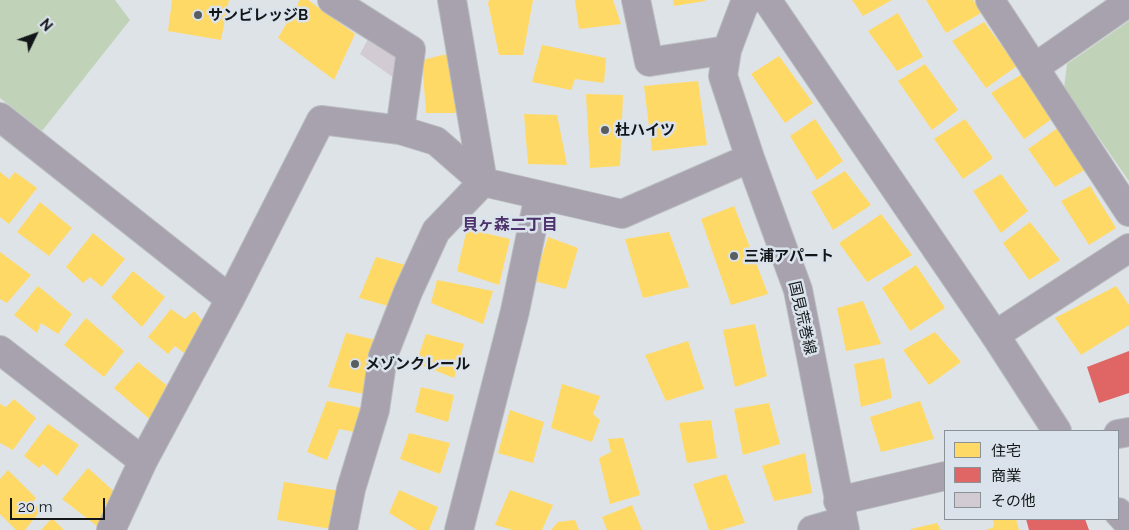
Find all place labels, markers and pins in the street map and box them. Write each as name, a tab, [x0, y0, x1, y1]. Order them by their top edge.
place label: サンビレッジB	[208, 6, 308, 24]
marker: サンビレッジB	[192, 9, 204, 21]
place label: 杜ハイツ	[615, 121, 675, 139]
marker: 杜ハイツ	[599, 124, 611, 136]
place label: 三浦アパート	[744, 247, 834, 265]
marker: 三浦アパート	[728, 250, 740, 262]
place label: メゾンクレール	[365, 355, 470, 373]
marker: メゾンクレール	[349, 358, 361, 370]

